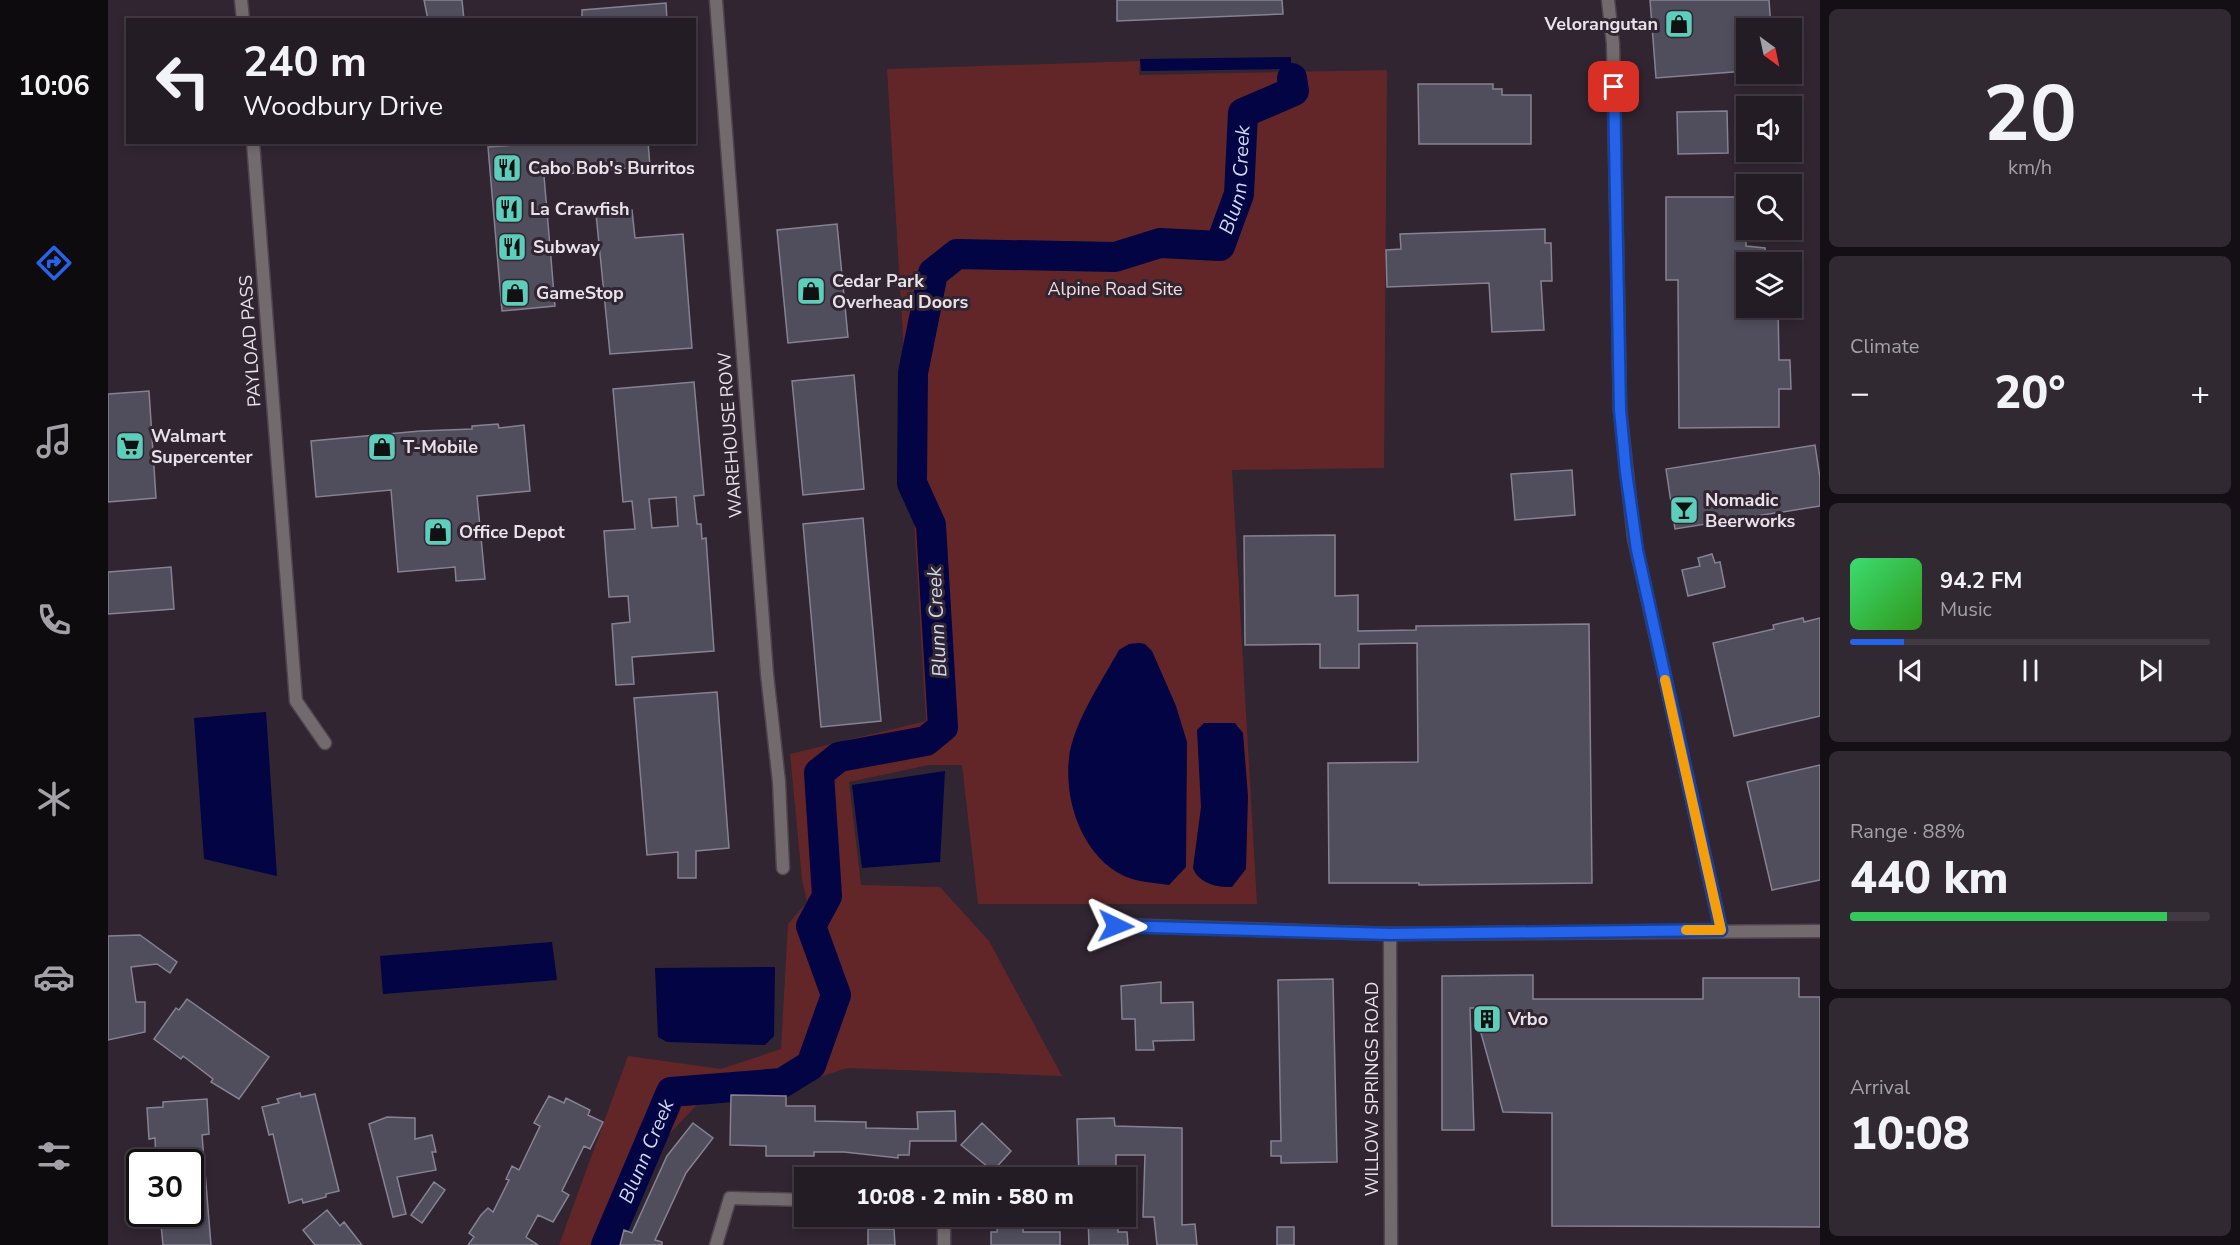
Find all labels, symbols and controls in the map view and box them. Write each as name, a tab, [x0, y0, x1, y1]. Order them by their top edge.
shop icon: Velorangutan	[1663, 8, 1695, 40]
place label: Velorangutan	[1544, 12, 1658, 36]
north arrow	[1736, 18, 1802, 84]
map controls	[1736, 18, 1802, 318]
text: 240 m	[243, 34, 367, 91]
icon: left	[144, 42, 222, 120]
pin	[1588, 61, 1639, 112]
text: 20	[1983, 61, 2077, 168]
text: 10:06	[18, 68, 90, 105]
icon: arrive	[1597, 70, 1630, 103]
text: Woodbury Drive	[243, 88, 443, 125]
button: sound	[1736, 96, 1802, 162]
water label: Blunn Creek	[1212, 124, 1256, 238]
restaurant icon: Cabo Bob's Burritos	[491, 152, 523, 184]
text: km/h	[2008, 154, 2052, 181]
place label: Cabo Bob's Burritos	[528, 156, 695, 180]
button: search	[1736, 174, 1802, 240]
restaurant icon: La Crawfish	[493, 193, 525, 225]
place label: La Crawfish	[530, 197, 630, 221]
restaurant icon: Subway	[496, 231, 528, 263]
place label: Subway	[533, 235, 600, 259]
icon: directions	[33, 242, 75, 284]
button: layers	[1736, 252, 1802, 318]
place label: Cedar Park Overhead Doors	[832, 269, 968, 314]
street label: PAYLOAD PASS	[233, 274, 267, 408]
shop icon: Cedar Park Overhead Doors	[795, 275, 827, 307]
shop icon: GameStop	[499, 277, 531, 309]
park label: Alpine Road Site	[1047, 277, 1183, 301]
place label: GameStop	[536, 281, 624, 305]
text: Climate	[1850, 333, 1919, 360]
street label: WAREHOUSE ROW	[712, 351, 748, 519]
text: 20°	[1994, 363, 2066, 424]
text: −	[1850, 371, 1870, 416]
text: +	[2190, 371, 2210, 416]
icon: music	[33, 420, 75, 462]
place label: Walmart Supercenter	[151, 424, 252, 469]
supermarket icon: Walmart Supercenter	[114, 430, 146, 462]
shop icon: T-Mobile	[366, 431, 398, 463]
place label: T-Mobile	[403, 435, 478, 459]
place label: Nomadic Beerworks	[1705, 488, 1796, 533]
bar icon: Nomadic Beerworks	[1668, 494, 1700, 526]
shop icon: Office Depot	[422, 516, 454, 548]
place label: Office Depot	[459, 520, 565, 544]
water label: Blunn Creek	[921, 565, 953, 678]
text: 94.2 FM	[1940, 566, 2022, 596]
text: Music	[1940, 596, 1992, 623]
icon: phone	[33, 599, 75, 641]
icon: previous	[1894, 654, 1927, 687]
icon: pause	[2014, 654, 2047, 687]
icon: next	[2134, 654, 2167, 687]
icon: climate	[33, 778, 75, 820]
text: Range · 88%	[1850, 818, 1965, 845]
text: 440 km	[1850, 848, 2009, 909]
position arrow	[1084, 894, 1148, 958]
icon: car	[33, 956, 75, 998]
street label: WILLOW SPRINGS ROAD	[1360, 982, 1384, 1196]
building icon: Vrbo	[1471, 1003, 1503, 1035]
place label: Vrbo	[1507, 1007, 1548, 1031]
text: Arrival	[1850, 1074, 1910, 1101]
water label: Blunn Creek	[612, 1094, 680, 1207]
text: 10:08	[1850, 1104, 1970, 1165]
icon: filters	[33, 1135, 75, 1177]
speed limit sign: 30	[126, 1149, 204, 1227]
text: 10:08 · 2 min · 580 m	[856, 1182, 1074, 1212]

